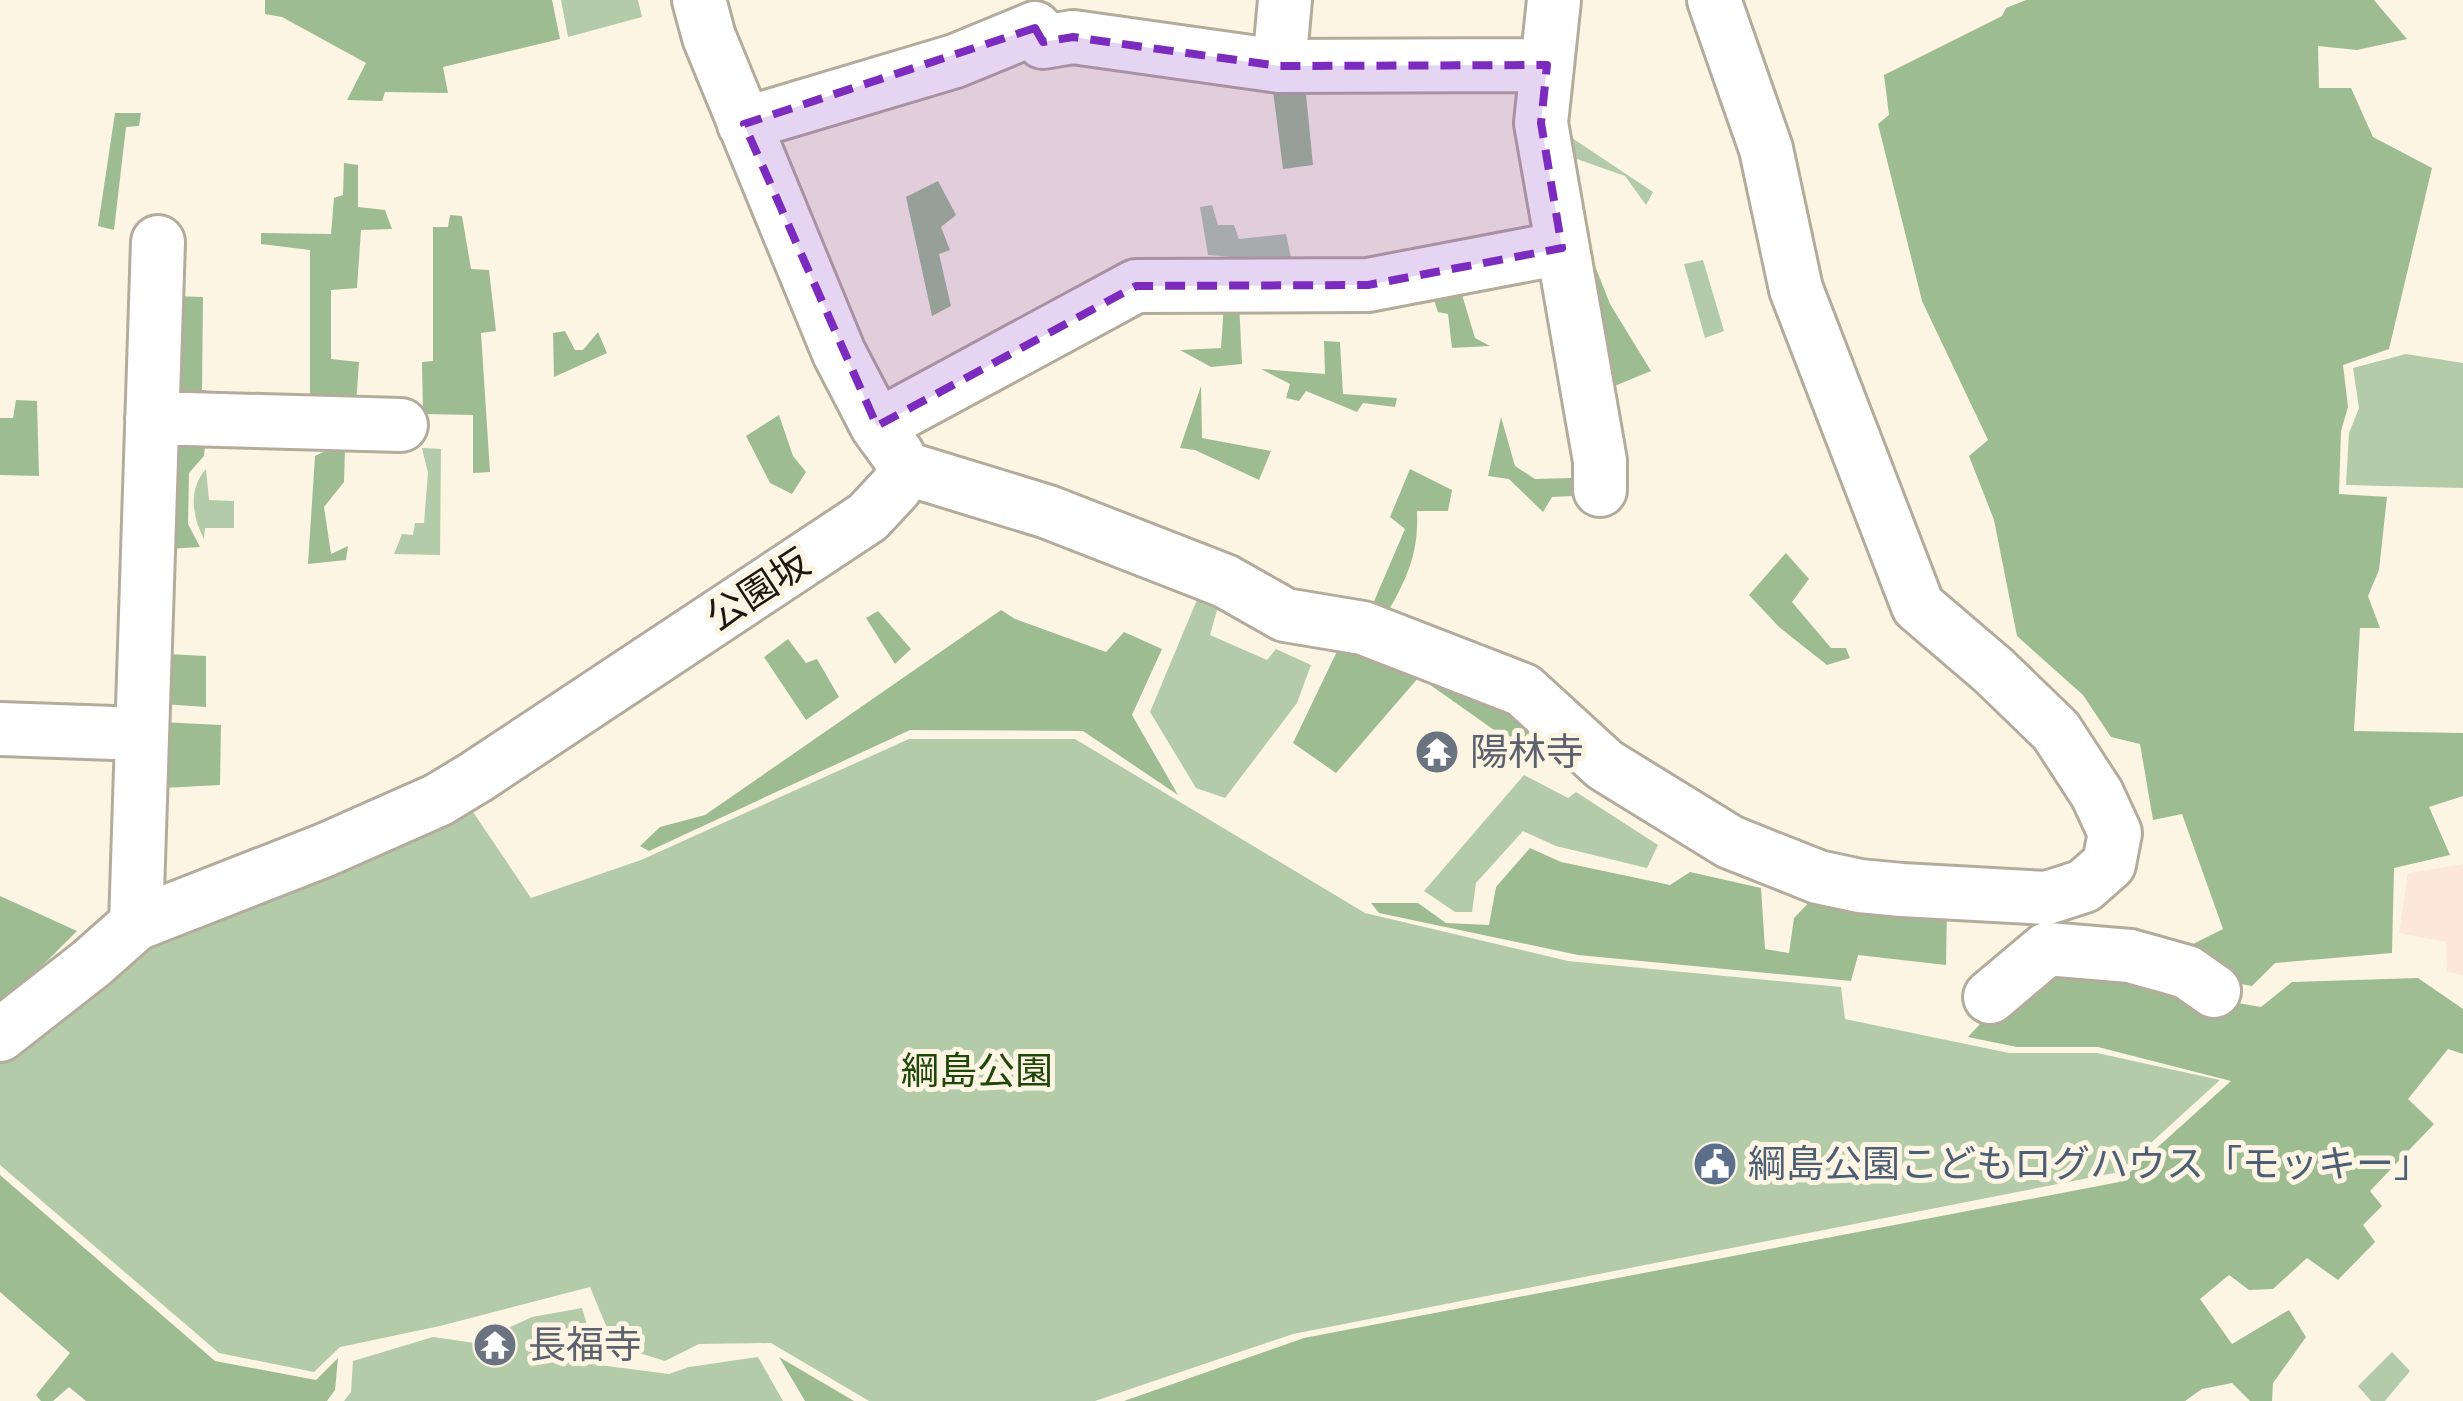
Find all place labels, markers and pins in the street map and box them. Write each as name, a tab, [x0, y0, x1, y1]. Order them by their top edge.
place label: 陽林寺	[1470, 728, 1584, 776]
temple icon: 陽林寺	[1414, 729, 1460, 775]
place label: 綱島公園こどもログハウス「モッキー」	[1748, 1140, 2432, 1188]
public building icon: 綱島公園こどもログハウス「モッキー」	[1692, 1141, 1738, 1187]
place label: 長福寺	[528, 1321, 642, 1369]
temple icon: 長福寺	[472, 1322, 518, 1368]

